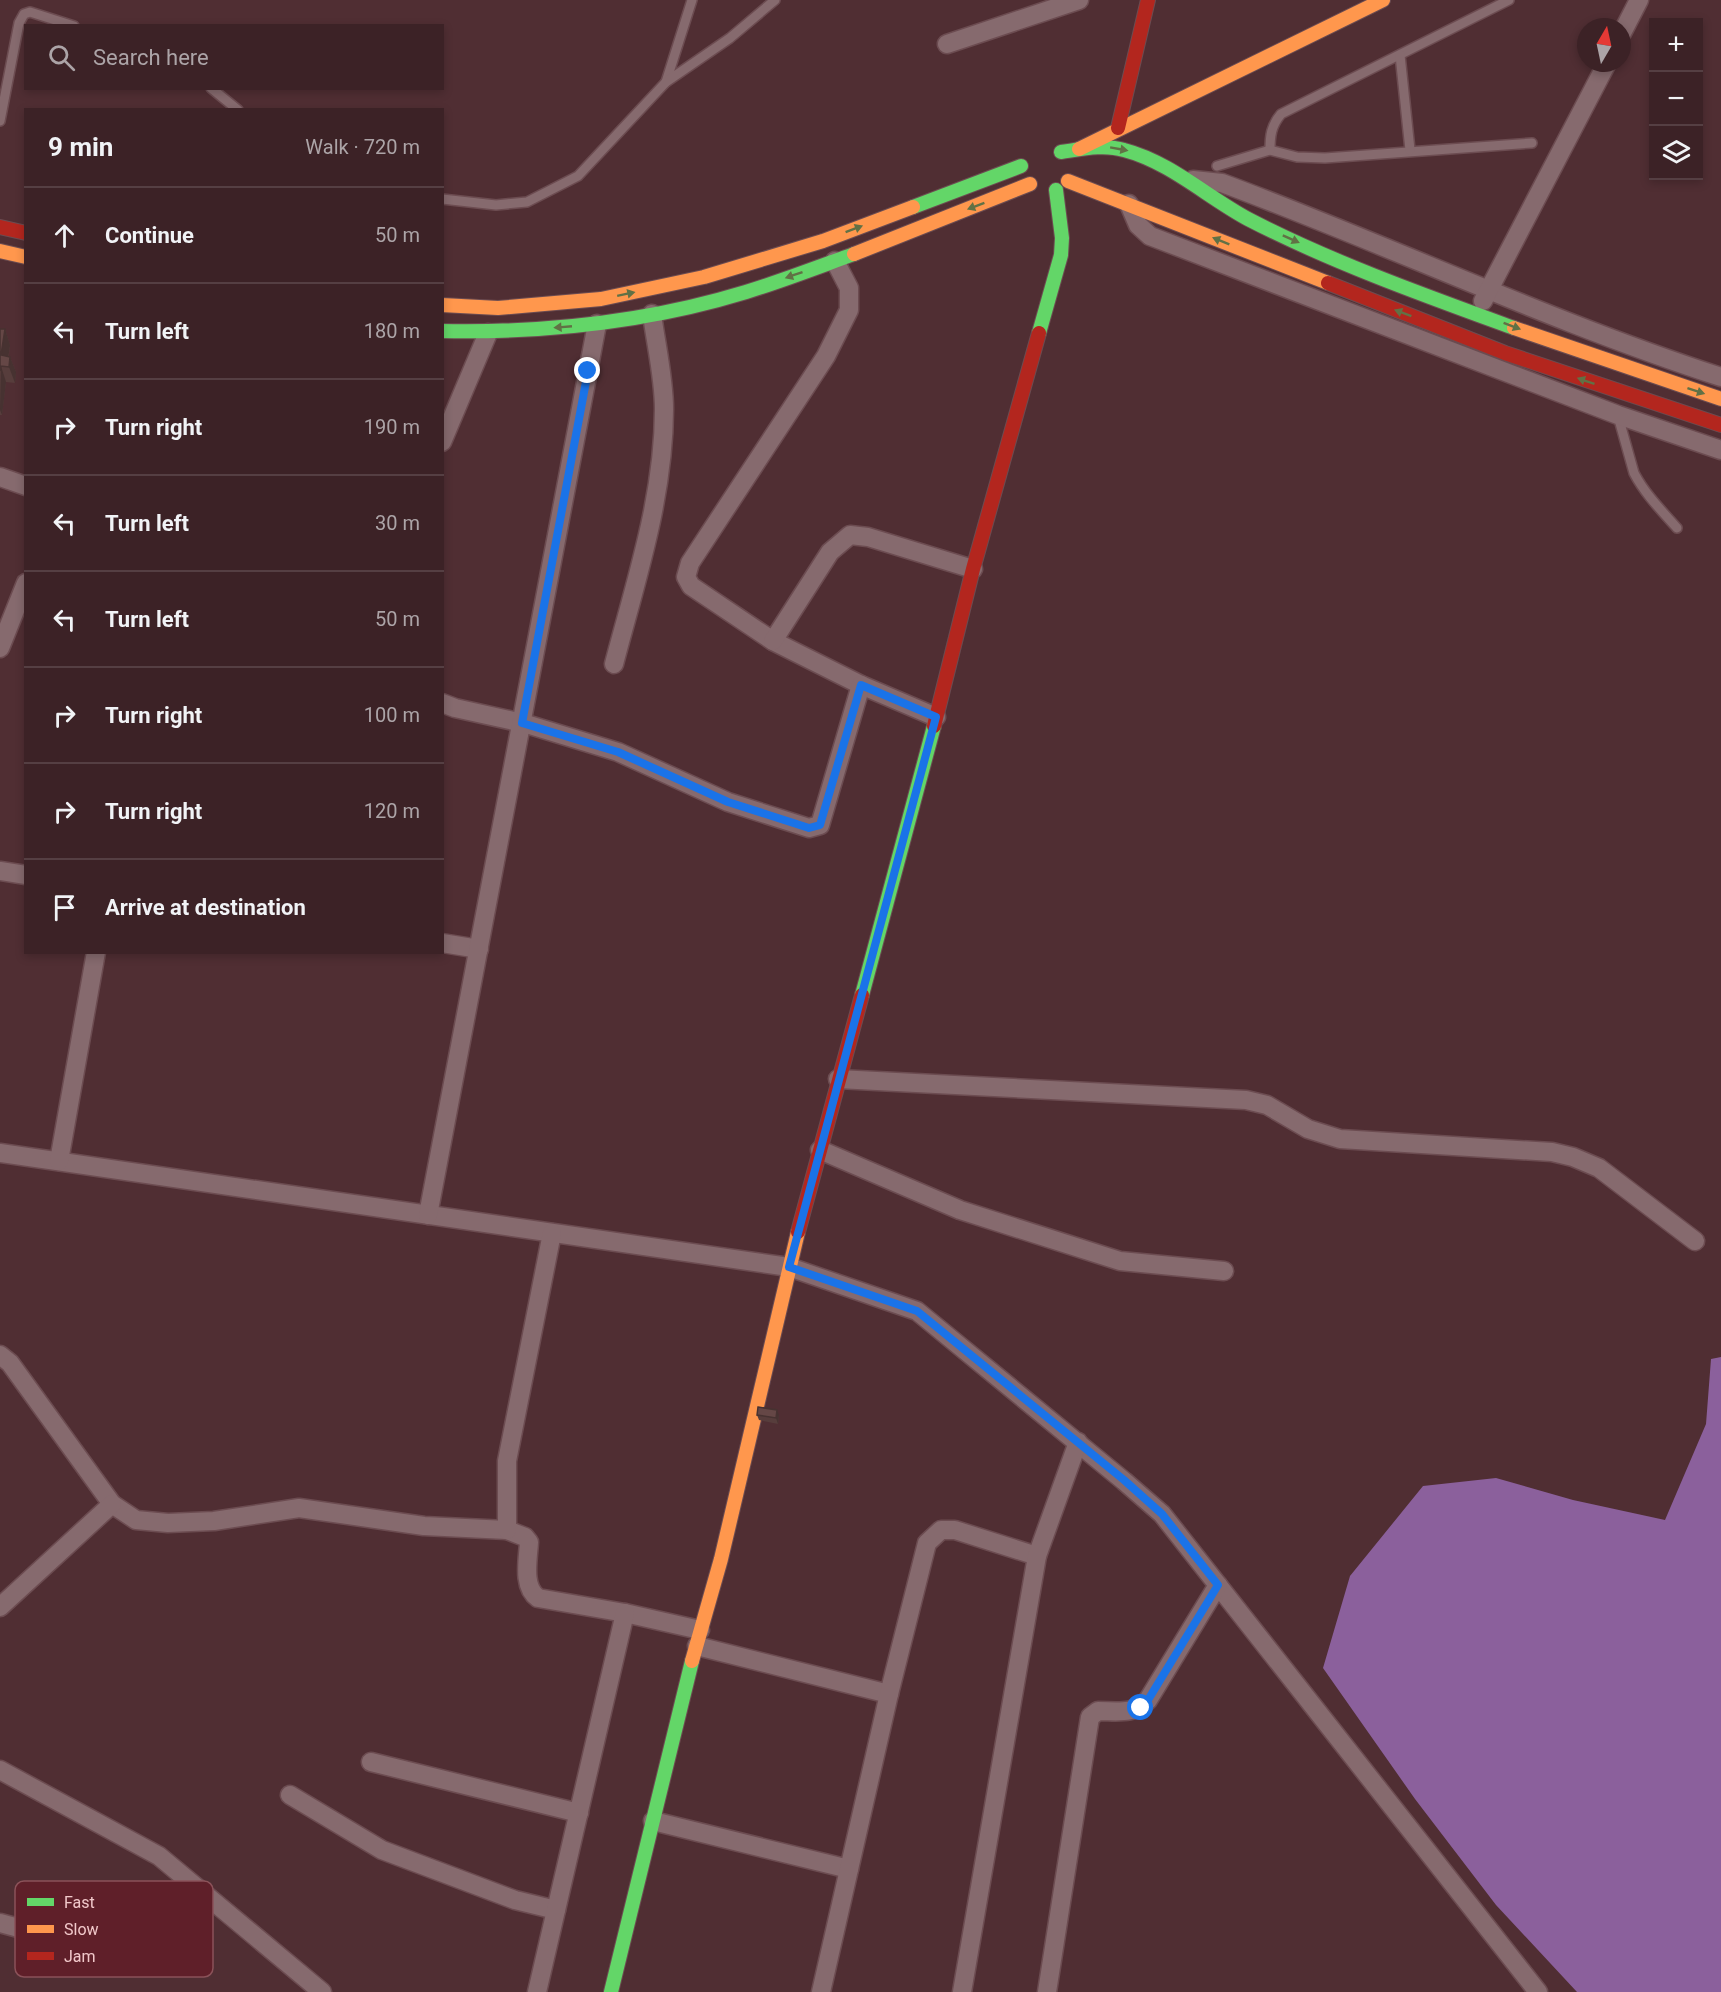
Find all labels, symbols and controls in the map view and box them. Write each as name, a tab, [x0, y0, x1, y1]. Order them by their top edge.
north arrow	[1577, 18, 1631, 72]
map controls	[1649, 18, 1703, 180]
button: +	[1649, 18, 1703, 72]
search box	[24, 24, 444, 90]
icon: search	[45, 41, 78, 74]
text: Search here	[93, 45, 209, 70]
button: −	[1649, 72, 1703, 126]
button: layers	[1649, 126, 1703, 180]
text: 9 min	[48, 132, 113, 162]
text: Walk · 720 m	[305, 135, 420, 159]
one-way arrow	[1110, 145, 1129, 154]
one-way arrow	[967, 201, 985, 211]
icon: ahead	[48, 219, 81, 252]
text: Continue	[105, 223, 194, 248]
text: 50 m	[375, 223, 420, 247]
one-way arrow	[845, 224, 863, 234]
one-way arrow	[1283, 234, 1301, 244]
one-way arrow	[1212, 236, 1230, 246]
one-way arrow	[785, 271, 803, 281]
one-way arrow	[617, 289, 636, 298]
one-way arrow	[1394, 307, 1412, 317]
icon: left	[48, 315, 81, 348]
text: Turn left	[105, 319, 189, 344]
text: 180 m	[364, 319, 420, 343]
one-way arrow	[554, 322, 573, 331]
one-way arrow	[1503, 322, 1521, 332]
route end	[574, 357, 600, 383]
one-way arrow	[1577, 375, 1595, 385]
one-way arrow	[1687, 387, 1705, 396]
icon: right	[48, 411, 81, 444]
text: Turn right	[105, 415, 202, 440]
text: 190 m	[364, 415, 420, 439]
icon: left	[48, 507, 81, 540]
text: Turn left	[105, 511, 189, 536]
text: 30 m	[375, 511, 420, 535]
icon: left	[48, 603, 81, 636]
text: Turn left	[105, 607, 189, 632]
text: 50 m	[375, 607, 420, 631]
icon: right	[48, 699, 81, 732]
text: Turn right	[105, 703, 202, 728]
text: 100 m	[364, 703, 420, 727]
icon: right	[48, 795, 81, 828]
text: Turn right	[105, 799, 202, 824]
text: 120 m	[364, 799, 420, 823]
icon: arrive	[48, 891, 81, 924]
text: Arrive at destination	[105, 895, 306, 920]
route start	[1127, 1694, 1153, 1720]
legend	[15, 1881, 213, 1977]
text: Fast	[64, 1893, 95, 1912]
text: Slow	[64, 1920, 99, 1939]
text: Jam	[64, 1947, 96, 1966]

